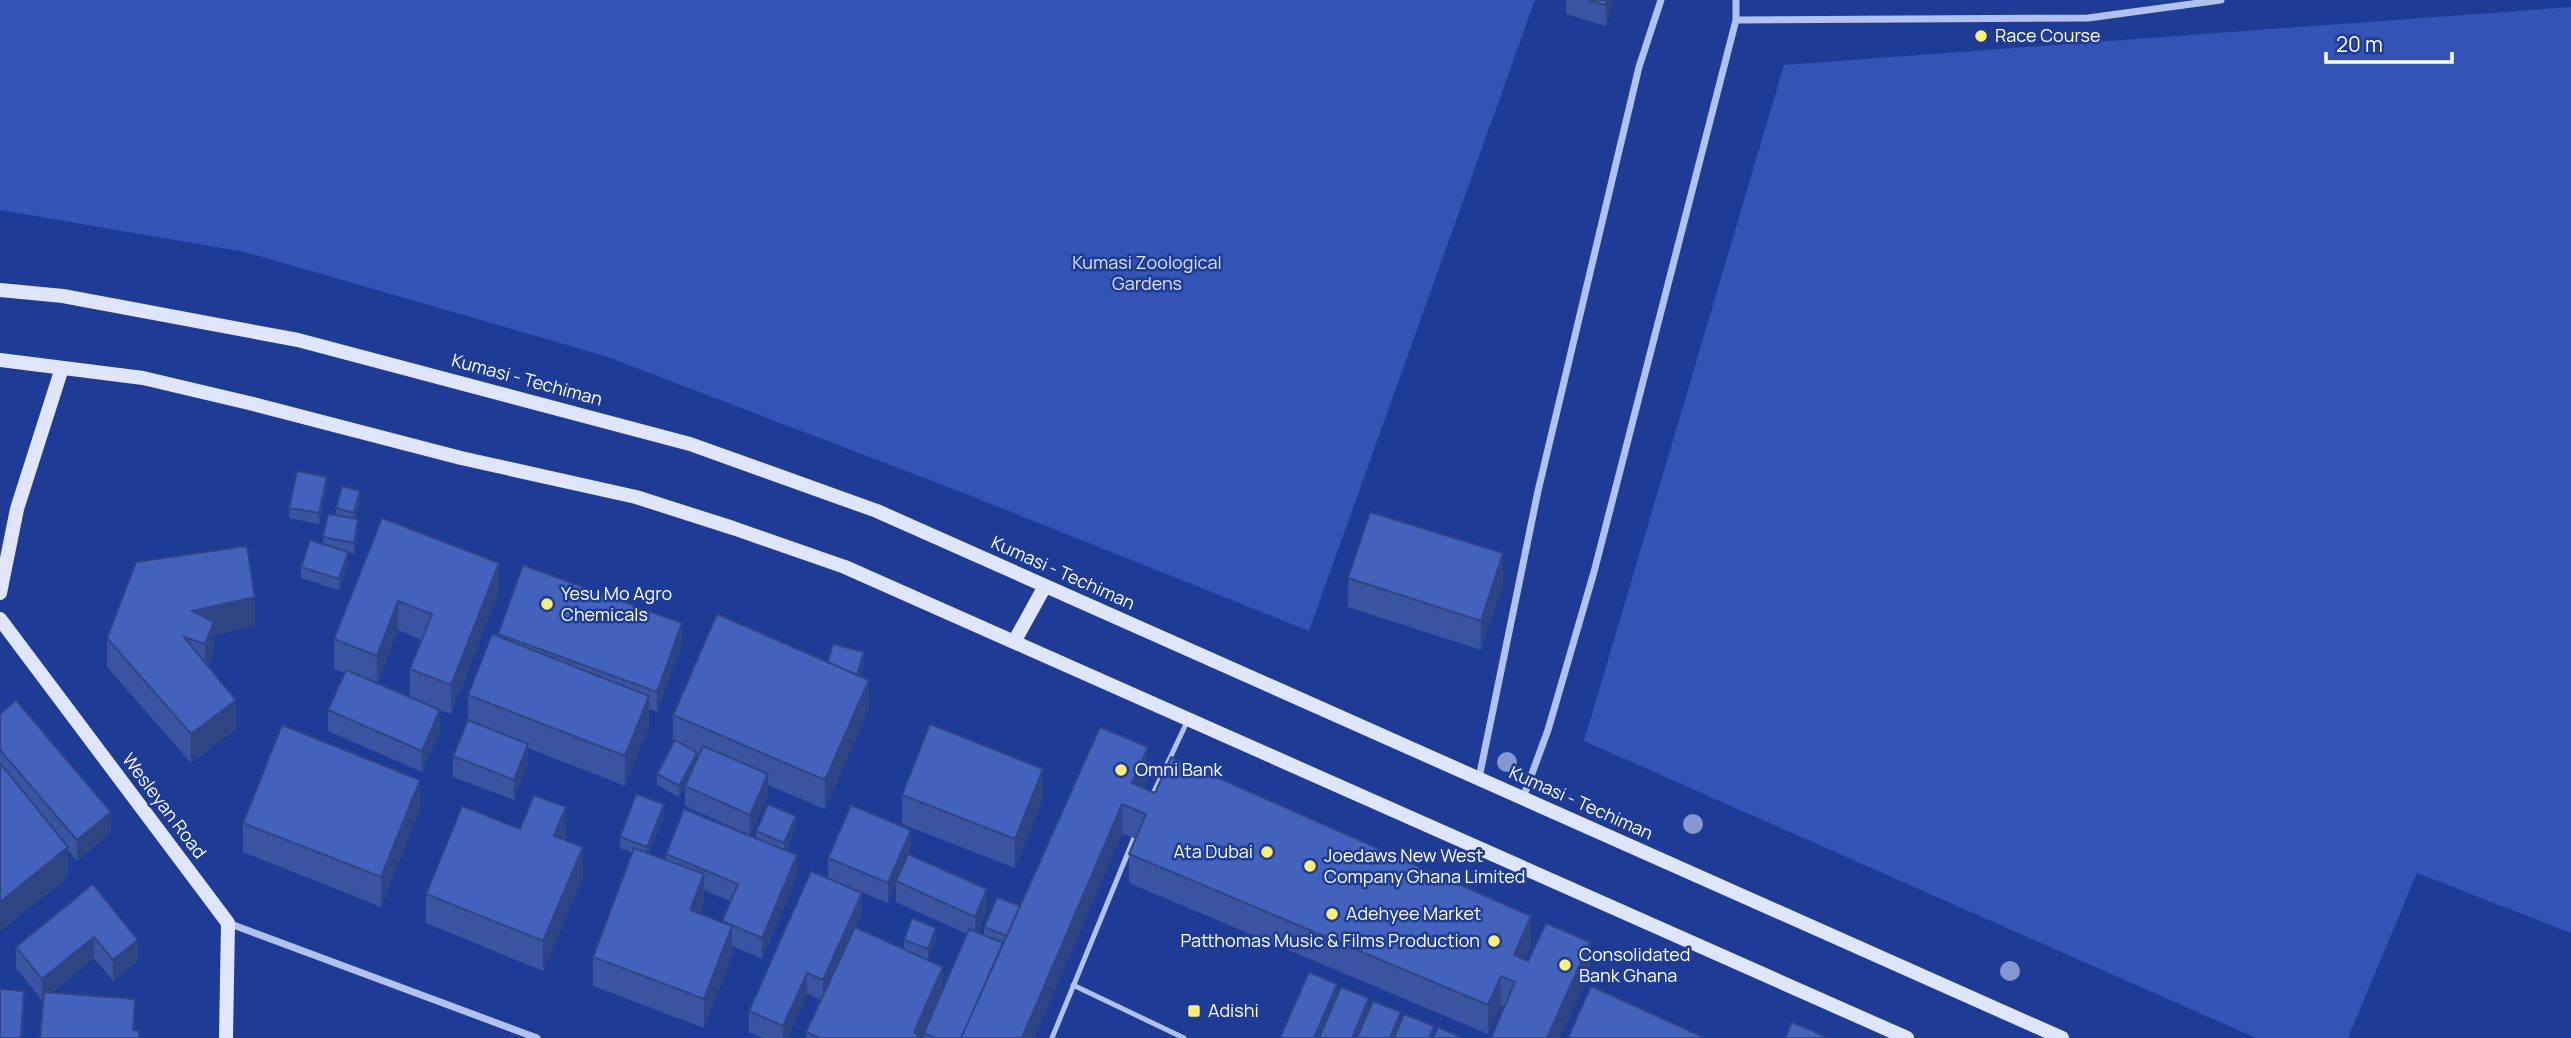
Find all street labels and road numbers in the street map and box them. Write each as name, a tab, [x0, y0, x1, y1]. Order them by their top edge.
street label: Kumasi - Techiman	[449, 347, 605, 411]
street label: Kumasi - Techiman	[988, 530, 1139, 615]
street label: Wesleyan Road	[117, 748, 212, 863]
street label: Kumasi - Techiman	[1506, 760, 1657, 845]

